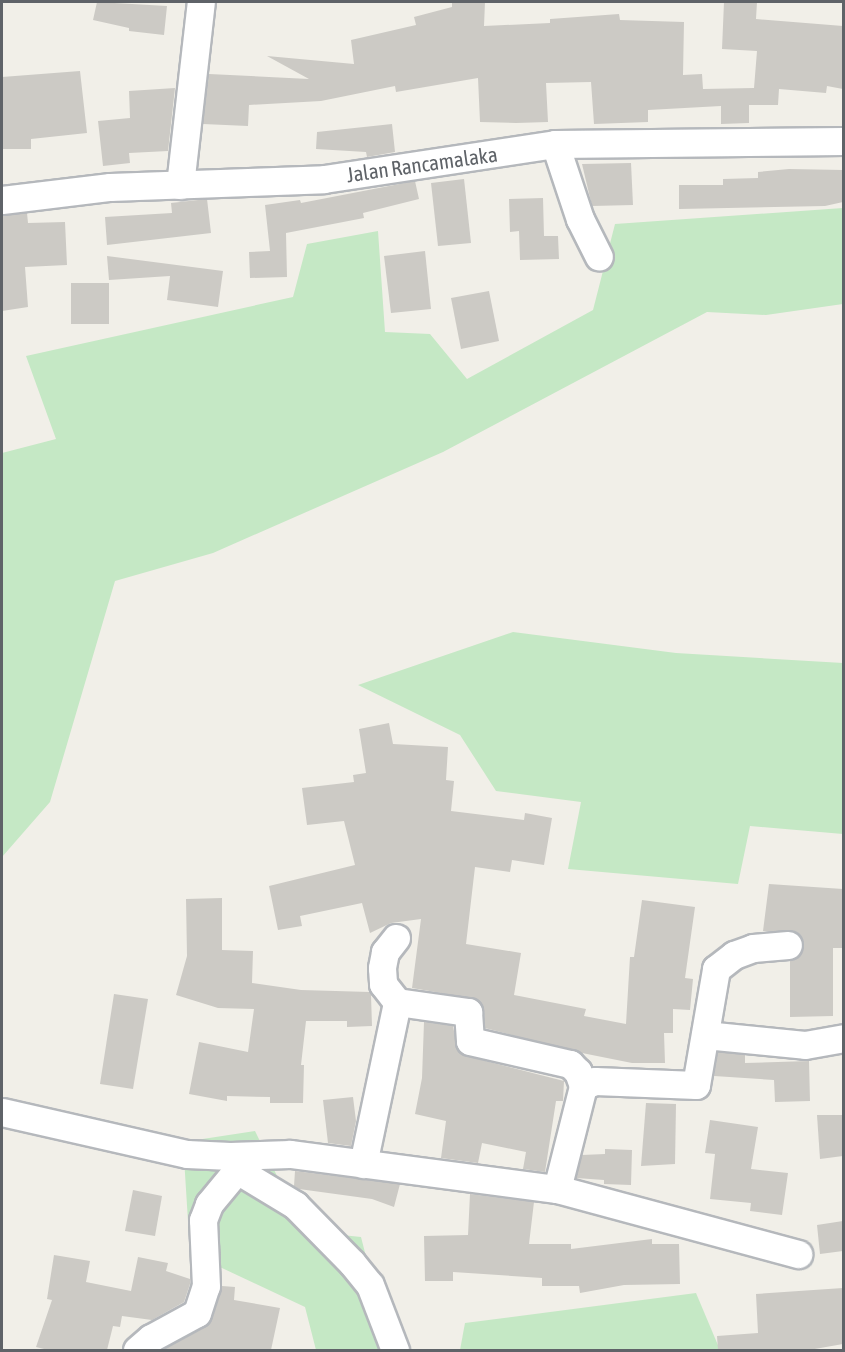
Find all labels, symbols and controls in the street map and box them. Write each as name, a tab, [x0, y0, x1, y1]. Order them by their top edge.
street label: Jalan Rancamalaka	[345, 141, 499, 187]

